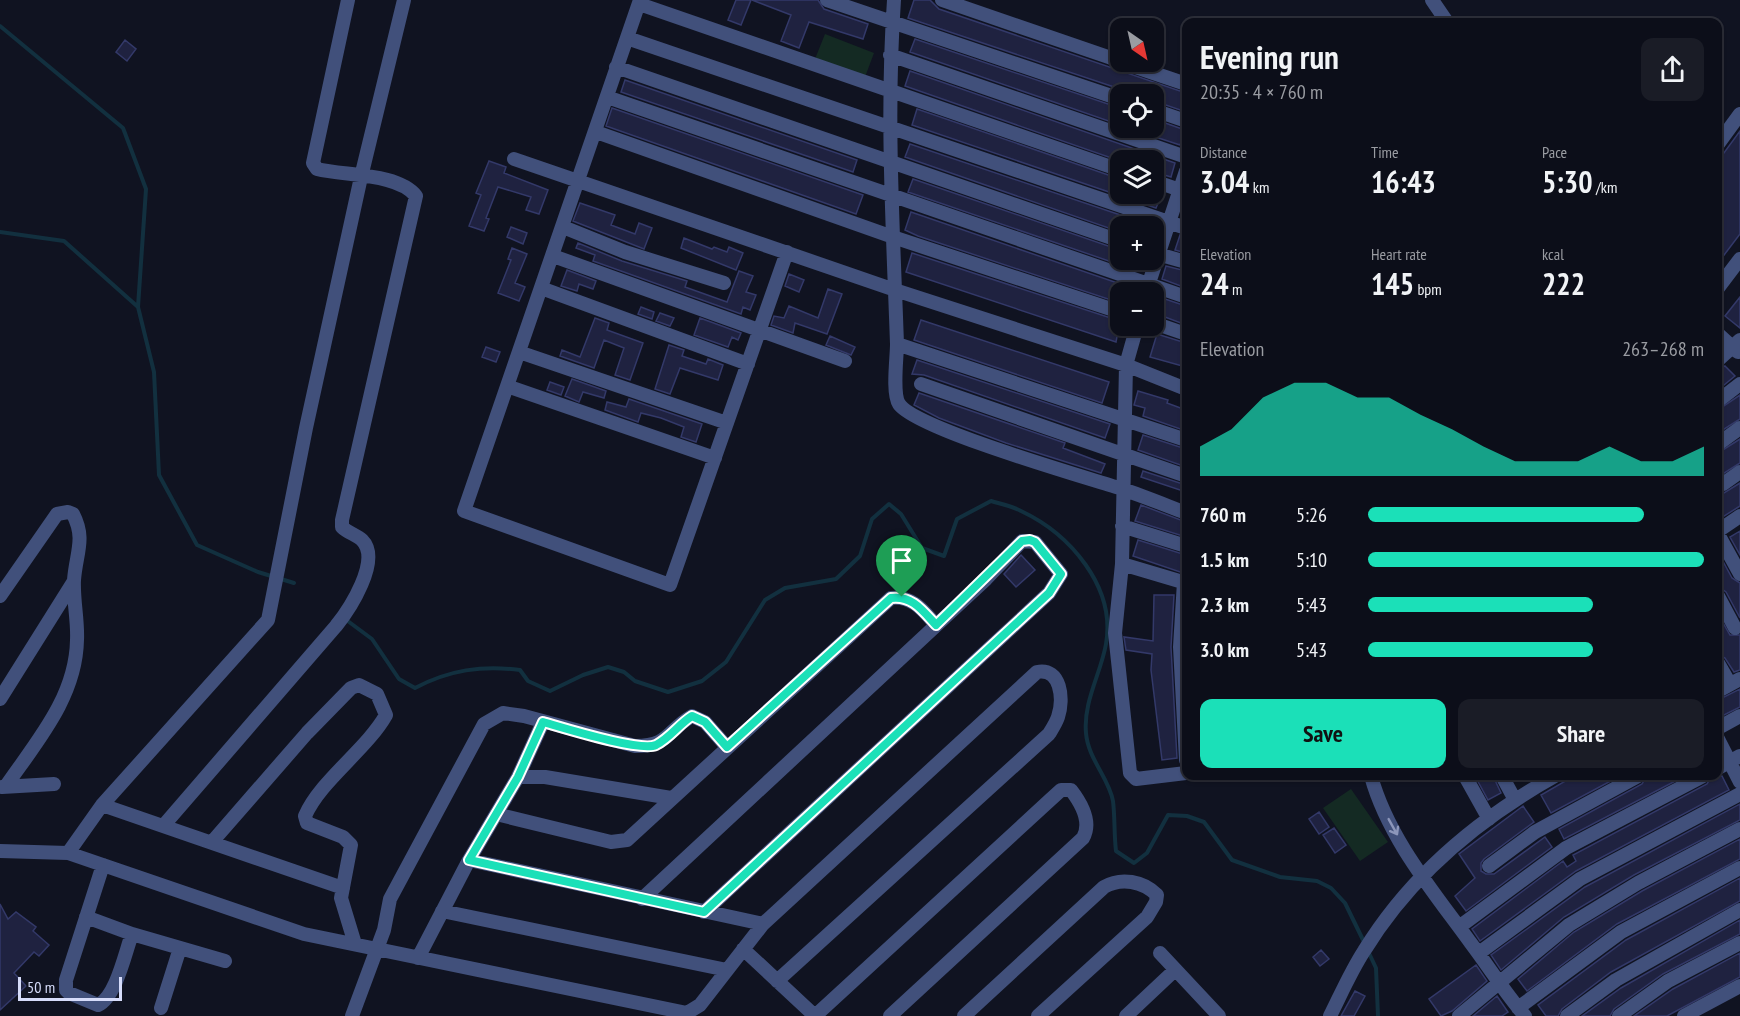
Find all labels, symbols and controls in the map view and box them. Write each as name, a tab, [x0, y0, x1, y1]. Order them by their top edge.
north arrow	[1110, 18, 1164, 72]
map controls	[1110, 18, 1164, 336]
text: Evening run	[1200, 35, 1339, 78]
button: share	[1641, 38, 1704, 101]
text: 20:35 · 4 × 760 m	[1200, 79, 1323, 105]
button: locate	[1110, 84, 1164, 138]
text: Distance	[1200, 142, 1247, 162]
text: Time	[1371, 142, 1399, 162]
text: Pace	[1542, 142, 1567, 162]
button: layers	[1110, 150, 1164, 204]
text: 3.04	[1200, 162, 1249, 201]
text: 16:43	[1371, 162, 1436, 201]
text: 5:30	[1542, 162, 1593, 201]
text: km	[1249, 177, 1269, 197]
text: /km	[1593, 177, 1617, 197]
button: +	[1110, 216, 1164, 270]
text: Elevation	[1200, 244, 1251, 264]
text: Heart rate	[1371, 244, 1427, 264]
text: kcal	[1542, 244, 1564, 264]
text: 24	[1200, 264, 1229, 303]
text: 145	[1371, 264, 1414, 303]
text: 222	[1542, 264, 1585, 303]
text: m	[1229, 279, 1243, 299]
text: bpm	[1414, 279, 1442, 299]
button: −	[1110, 282, 1164, 336]
text: Elevation	[1200, 336, 1264, 362]
text: 263–268 m	[1622, 336, 1704, 362]
text: 760 m	[1200, 502, 1246, 528]
text: 5:26	[1296, 502, 1327, 528]
pin	[876, 535, 927, 597]
icon: arrive	[885, 544, 918, 577]
text: 1.5 km	[1200, 547, 1249, 573]
text: 5:10	[1296, 547, 1327, 573]
text: 2.3 km	[1200, 592, 1249, 618]
text: 5:43	[1296, 592, 1327, 618]
text: 3.0 km	[1200, 637, 1249, 663]
text: 5:43	[1296, 637, 1327, 663]
button: Save	[1200, 699, 1446, 768]
button: Share	[1458, 699, 1704, 768]
one-way arrow	[1387, 818, 1399, 835]
scale bar	[18, 974, 122, 1002]
text: 50 m	[27, 977, 55, 997]

